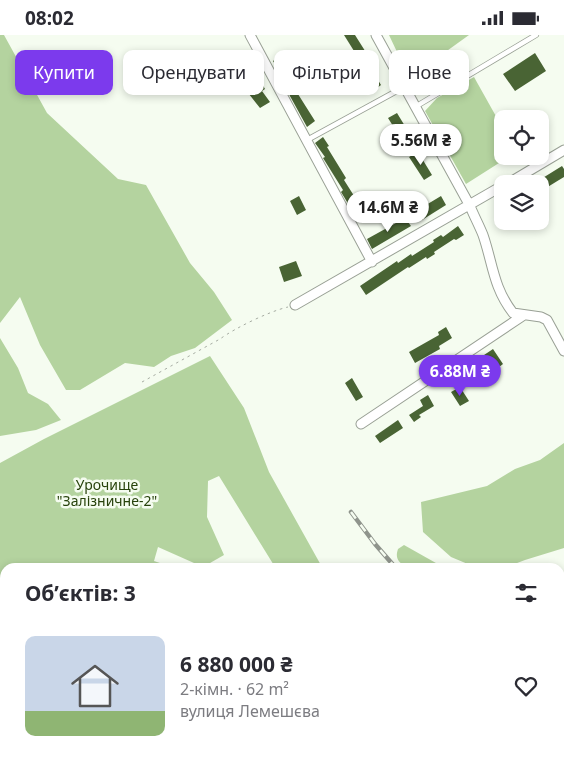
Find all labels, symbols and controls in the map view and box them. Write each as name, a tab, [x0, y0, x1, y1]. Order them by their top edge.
text: 08:02	[25, 5, 74, 31]
chip: Купити	[15, 50, 113, 95]
chip: Орендувати	[123, 50, 264, 95]
chip: Фільтри	[274, 50, 379, 95]
chip: Нове	[389, 50, 469, 95]
map controls	[494, 110, 549, 230]
button: locate	[494, 110, 549, 165]
pin: 5.56M ₴	[375, 123, 467, 166]
text: 5.56M ₴	[391, 129, 451, 151]
button: layers	[494, 175, 549, 230]
pin: 14.6M ₴	[342, 191, 434, 233]
text: 14.6M ₴	[358, 196, 418, 218]
pin: 6.88M ₴	[414, 355, 506, 397]
text: 6.88M ₴	[430, 360, 490, 382]
park label: Урочище "Залізничне-2"	[57, 475, 157, 510]
text: Об’єктів: 3	[25, 579, 136, 607]
icon: filters	[512, 579, 540, 607]
text: 6 880 000 ₴	[180, 650, 292, 678]
icon: home	[65, 656, 125, 716]
icon: heart	[512, 672, 540, 700]
text: 2-кімн. · 62 m²	[180, 678, 289, 700]
text: вулиця Лемешєва	[180, 700, 320, 722]

